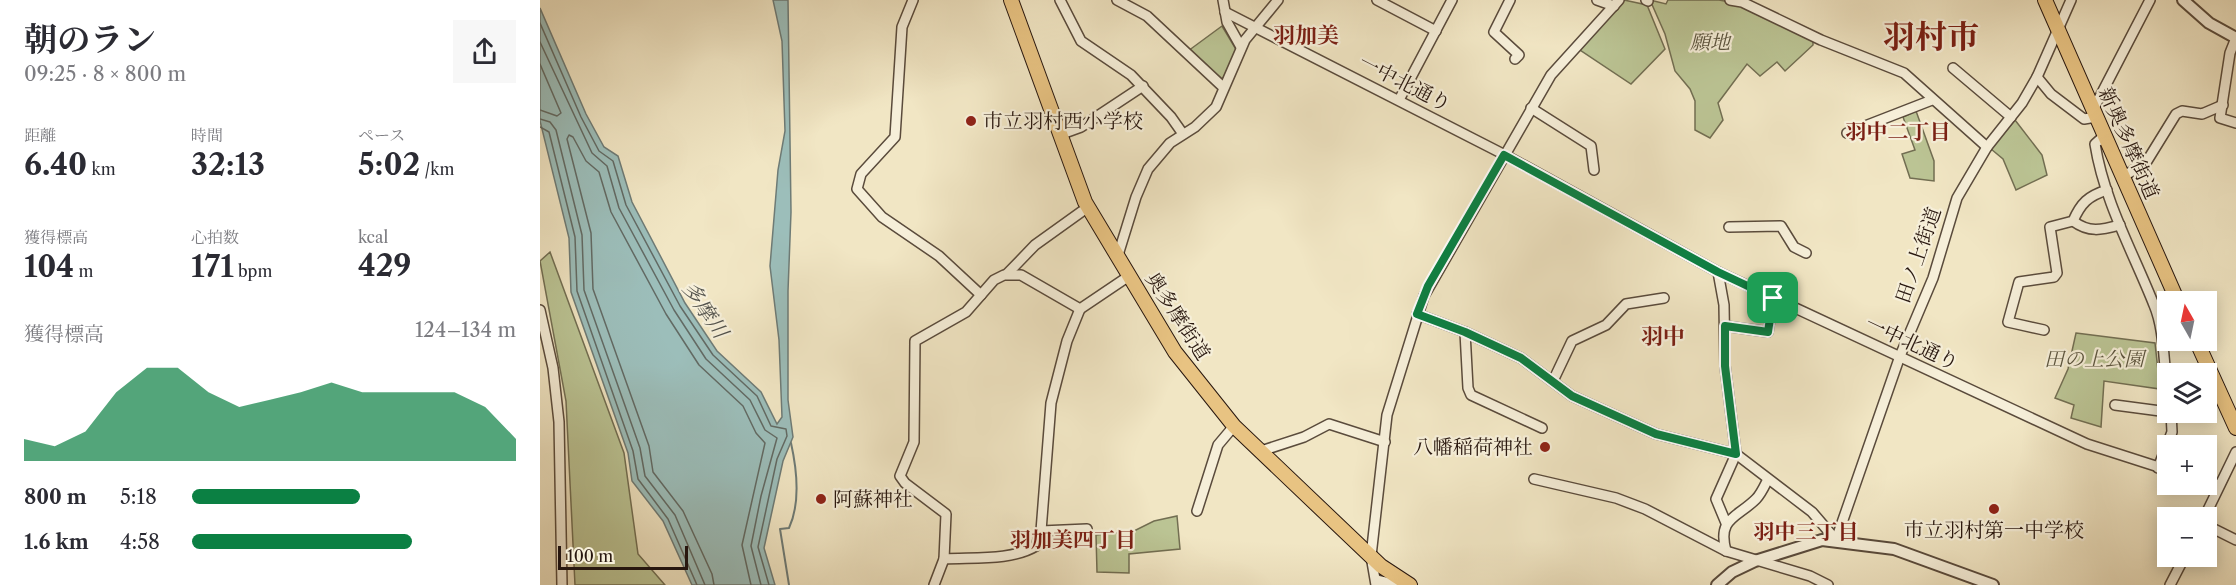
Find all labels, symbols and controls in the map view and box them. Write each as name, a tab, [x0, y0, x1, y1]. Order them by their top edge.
district label: 羽村市	[1883, 17, 1979, 56]
text: 朝のラン	[24, 19, 156, 60]
button: share	[453, 20, 516, 83]
district label: 羽加美	[1273, 22, 1339, 49]
park label: 願地	[1690, 30, 1732, 54]
street label: 一中北通り	[1355, 50, 1455, 116]
text: 09:25 · 8 × 800 m	[24, 62, 186, 86]
street label: 新奥多摩街道	[2094, 83, 2164, 203]
place label: 市立羽村西小学校	[983, 109, 1143, 133]
marker: 市立羽村西小学校	[964, 114, 978, 128]
district label: 羽中二丁目	[1846, 119, 1951, 144]
text: 距離	[24, 125, 56, 145]
text: 時間	[191, 125, 223, 145]
text: ペース	[358, 125, 405, 145]
text: 6.40	[24, 146, 87, 183]
text: 32:13	[191, 146, 265, 183]
text: 5:02	[358, 146, 420, 183]
text: km	[87, 159, 116, 179]
text: /km	[420, 159, 454, 179]
street label: 田ノ上街道	[1890, 204, 1946, 306]
text: 獲得標高	[24, 227, 88, 247]
text: 心拍数	[191, 227, 239, 247]
text: kcal	[358, 227, 388, 247]
text: 429	[358, 247, 411, 284]
text: 104	[24, 248, 74, 285]
text: 171	[191, 248, 234, 285]
text: m	[74, 261, 93, 281]
text: bpm	[234, 261, 272, 281]
street label: 奥多摩街道	[1141, 268, 1215, 364]
pin	[1747, 272, 1798, 323]
water label: 多摩川	[677, 277, 735, 344]
icon: arrive	[1756, 281, 1789, 314]
north arrow	[2157, 291, 2217, 351]
map controls	[2157, 291, 2217, 567]
street label: 一中北通り	[1862, 311, 1962, 375]
text: 124–134 m	[415, 318, 516, 342]
text: 獲得標高	[24, 322, 104, 346]
district label: 羽中	[1641, 323, 1685, 350]
park label: 田の上公園	[2044, 347, 2147, 371]
button: layers	[2157, 363, 2217, 423]
place label: 八幡稲荷神社	[1413, 435, 1533, 459]
button: +	[2157, 435, 2217, 495]
marker: 八幡稲荷神社	[1538, 440, 1552, 454]
text: 800 m	[24, 485, 87, 509]
text: 5:18	[120, 485, 157, 509]
place label: 阿蘇神社	[833, 487, 913, 511]
marker: 阿蘇神社	[814, 492, 828, 506]
marker: 市立羽村第一中学校	[1987, 502, 2001, 516]
button: −	[2157, 507, 2217, 567]
place label: 市立羽村第一中学校	[1904, 518, 2084, 542]
district label: 羽中三丁目	[1754, 519, 1859, 544]
district label: 羽加美四丁目	[1010, 527, 1136, 552]
text: 1.6 km	[24, 530, 89, 554]
text: 4:58	[120, 530, 160, 554]
scale bar	[558, 543, 688, 570]
text: 100 m	[567, 546, 613, 566]

